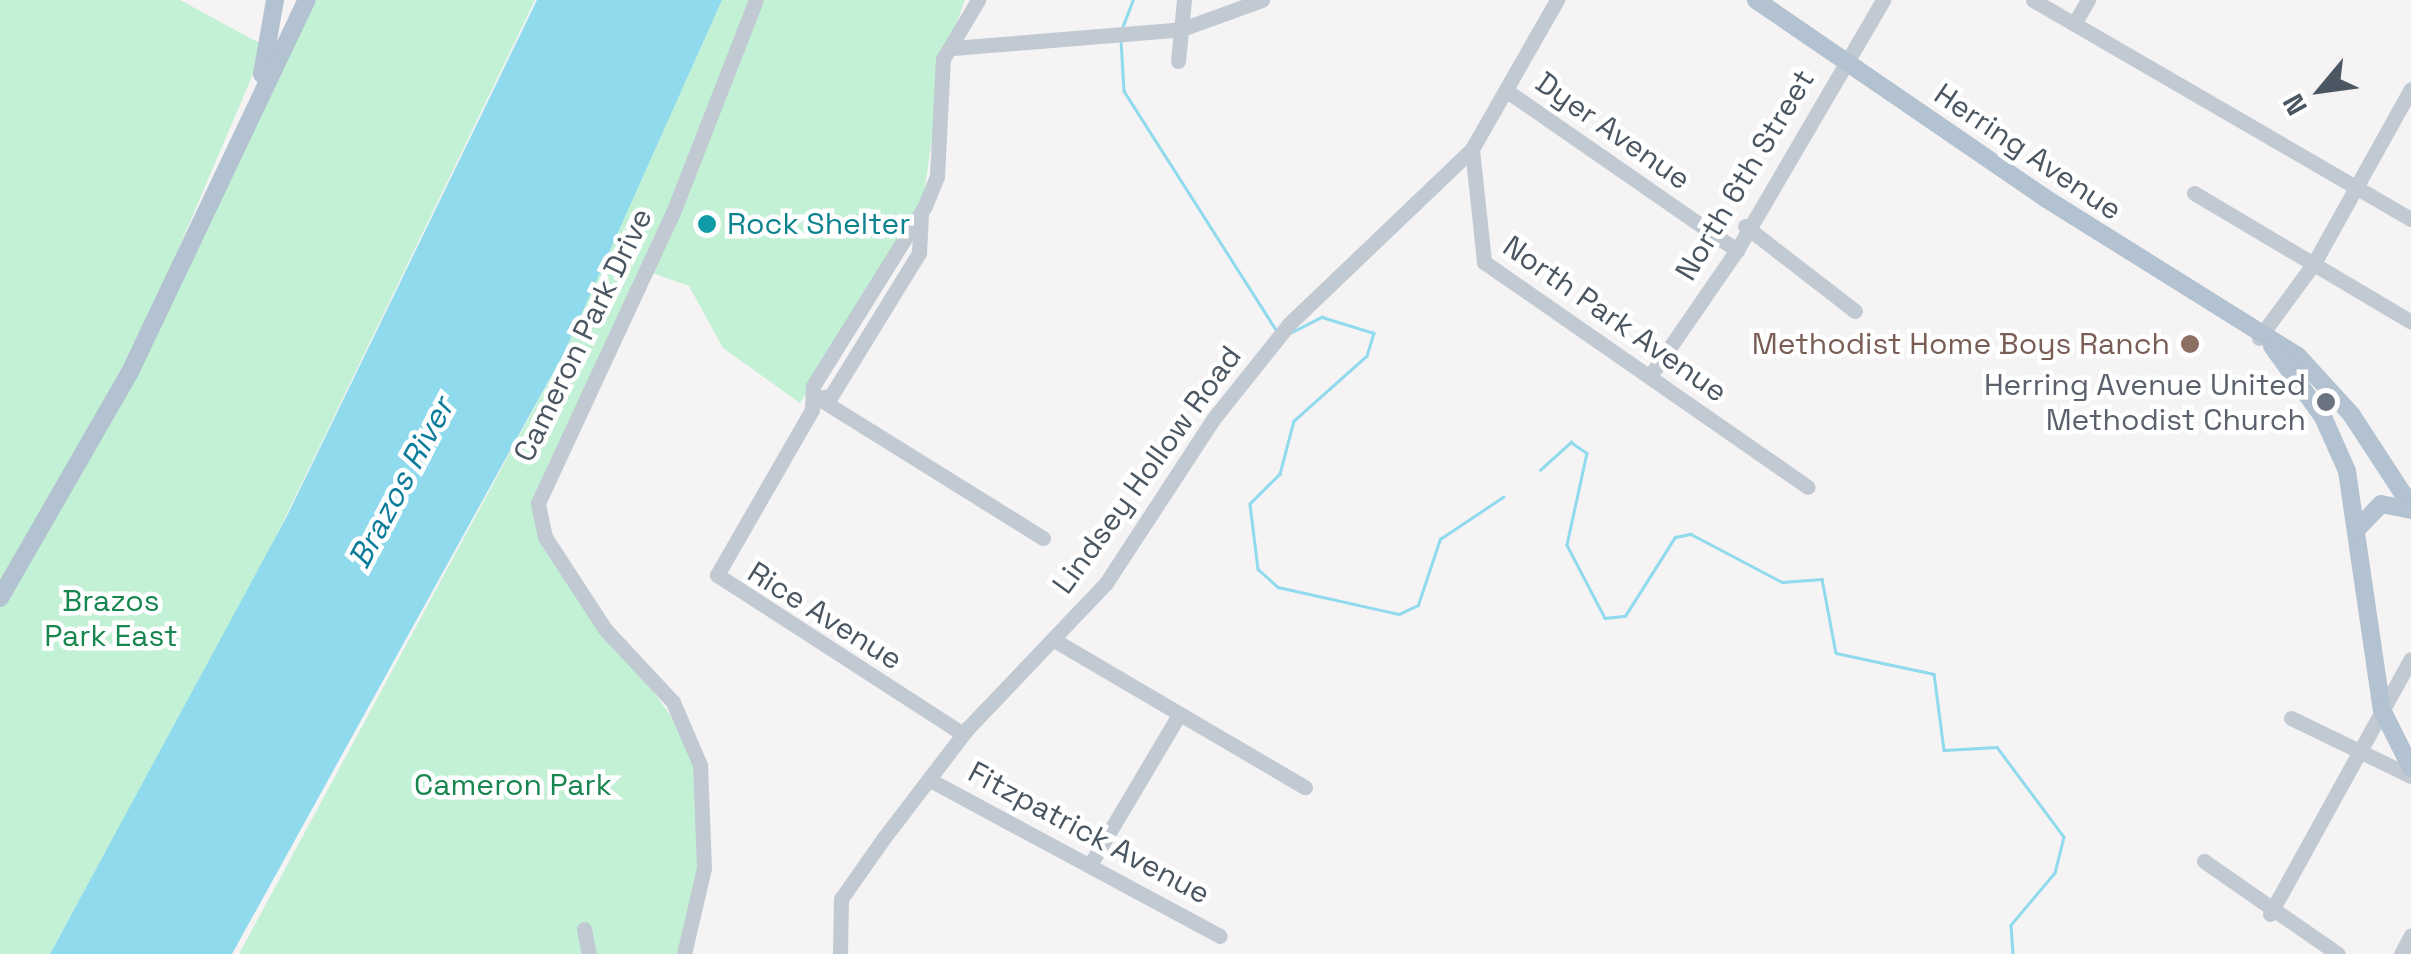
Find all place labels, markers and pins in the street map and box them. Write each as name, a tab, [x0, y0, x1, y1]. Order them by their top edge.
place label: Rock Shelter	[727, 206, 910, 242]
marker: Rock Shelter	[696, 213, 718, 235]
place label: Methodist Home Boys Ranch	[1752, 326, 2170, 362]
marker: Methodist Home Boys Ranch	[2179, 333, 2201, 355]
place label: Herring Avenue United Methodist Church	[1984, 367, 2306, 438]
marker: Herring Avenue United Methodist Church	[2315, 391, 2337, 413]

